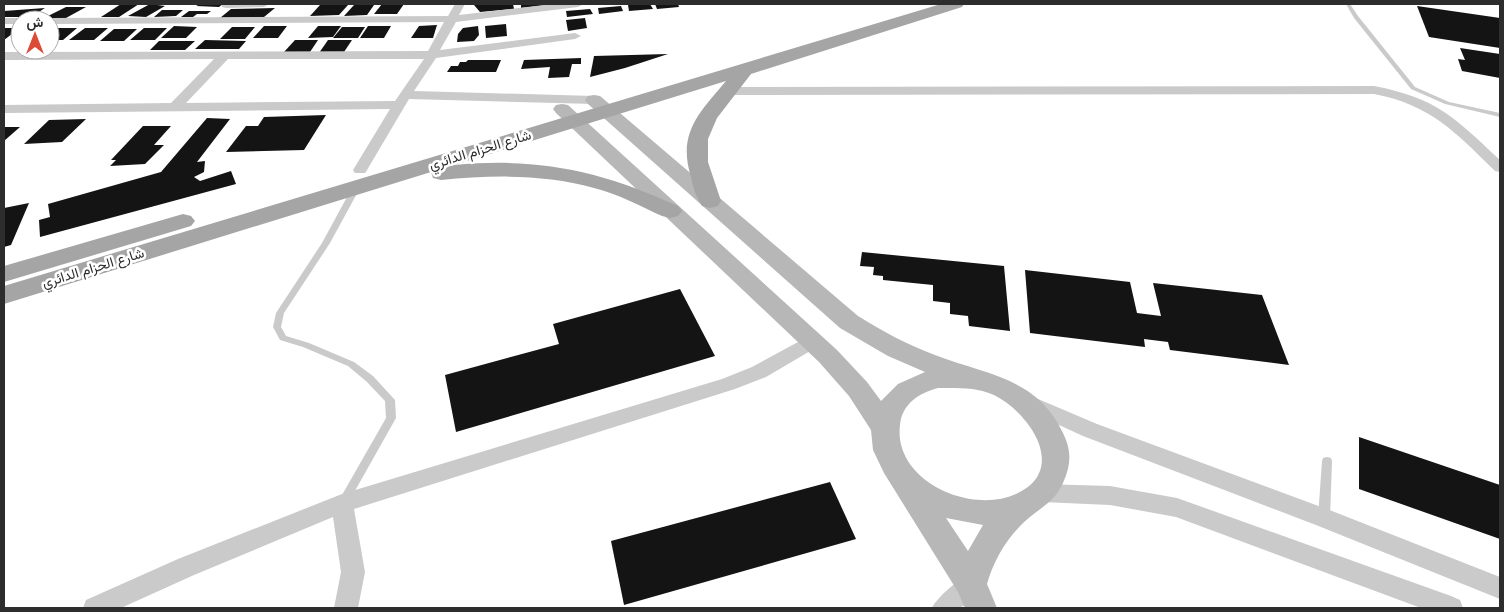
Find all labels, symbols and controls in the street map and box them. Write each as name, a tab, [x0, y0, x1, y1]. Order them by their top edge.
north arrow	[10, 10, 60, 60]
text: ش	[27, 14, 44, 31]
street label: شارع الحزام الدائري	[427, 126, 534, 176]
street label: شارع الحزام الدائري	[40, 244, 147, 294]

